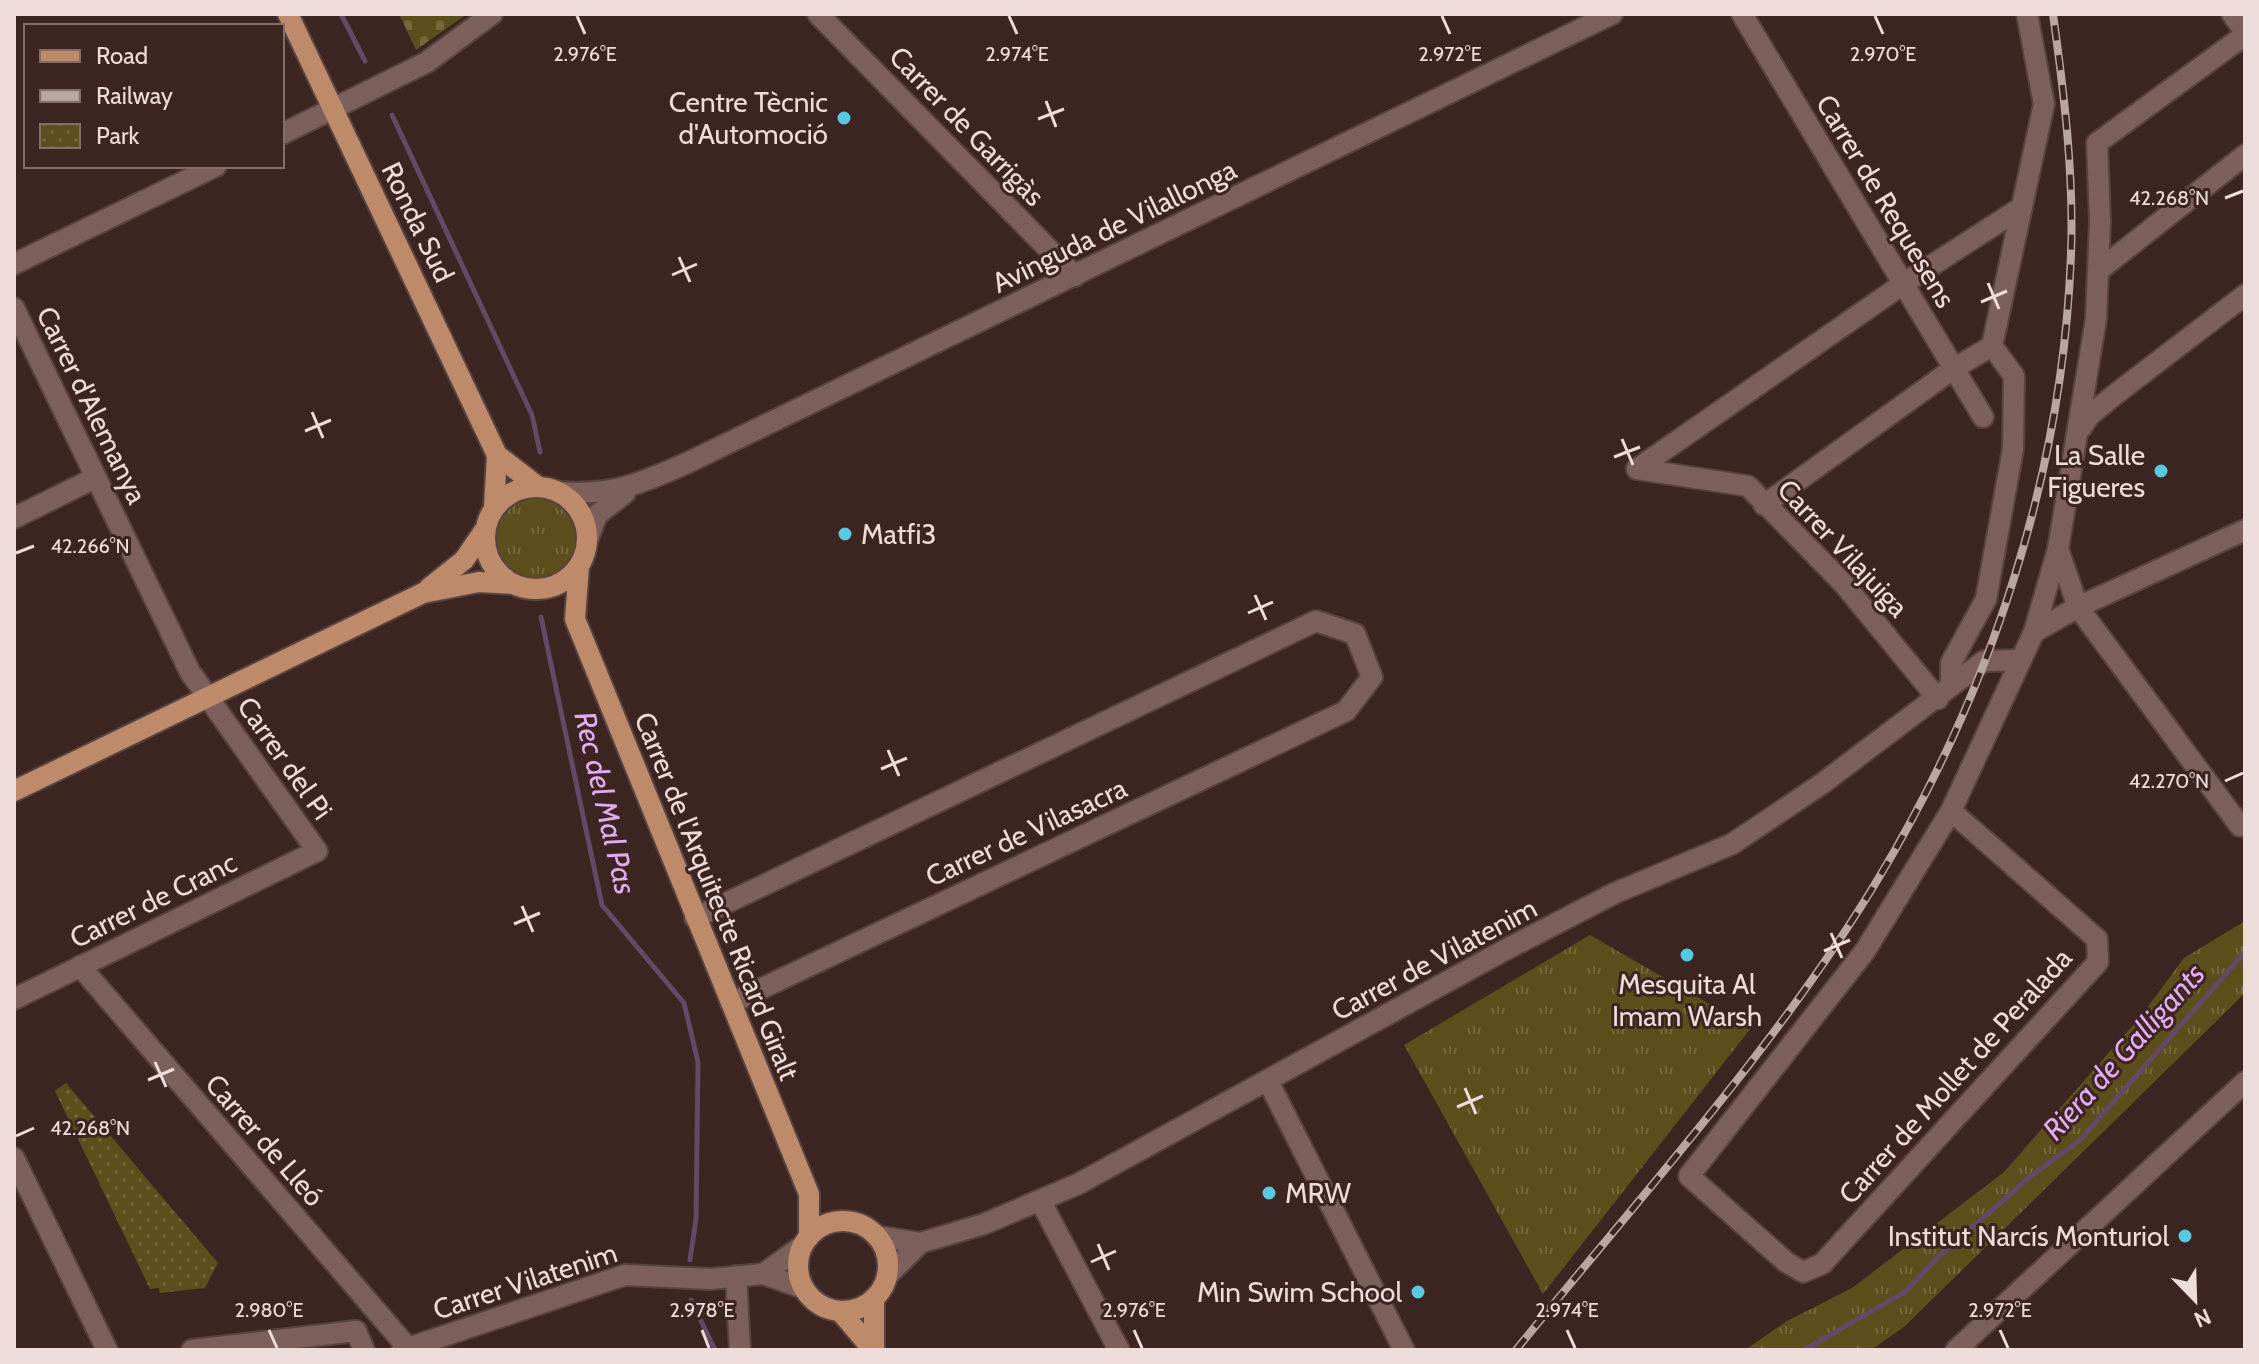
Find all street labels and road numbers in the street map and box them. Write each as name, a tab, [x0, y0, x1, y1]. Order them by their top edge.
street label: Carrer de Garrigàs	[882, 39, 1052, 213]
street label: Carrer de Requesens	[1809, 88, 1963, 314]
street label: Avinguda de Vilallonga	[986, 152, 1242, 300]
street label: Ronda Sud	[374, 157, 462, 287]
street label: Carrer d'Alemanya	[30, 301, 155, 510]
street label: Carrer Vilajuiga	[1771, 472, 1916, 624]
street label: Carrer del Pi	[230, 690, 340, 826]
street label: Carrer de l'Arquitecte Ricard Giralt	[628, 707, 806, 1085]
street label: Carrer de Vilasacra	[920, 770, 1132, 893]
street label: Carrer de Cranc	[64, 845, 242, 955]
street label: Carrer de Vilatenim	[1326, 891, 1542, 1027]
street label: Carrer de Mollet de Peralada	[1831, 941, 2079, 1211]
street label: Carrer de Lleó	[198, 1067, 332, 1213]
street label: Carrer Vilatenim	[429, 1235, 621, 1327]

